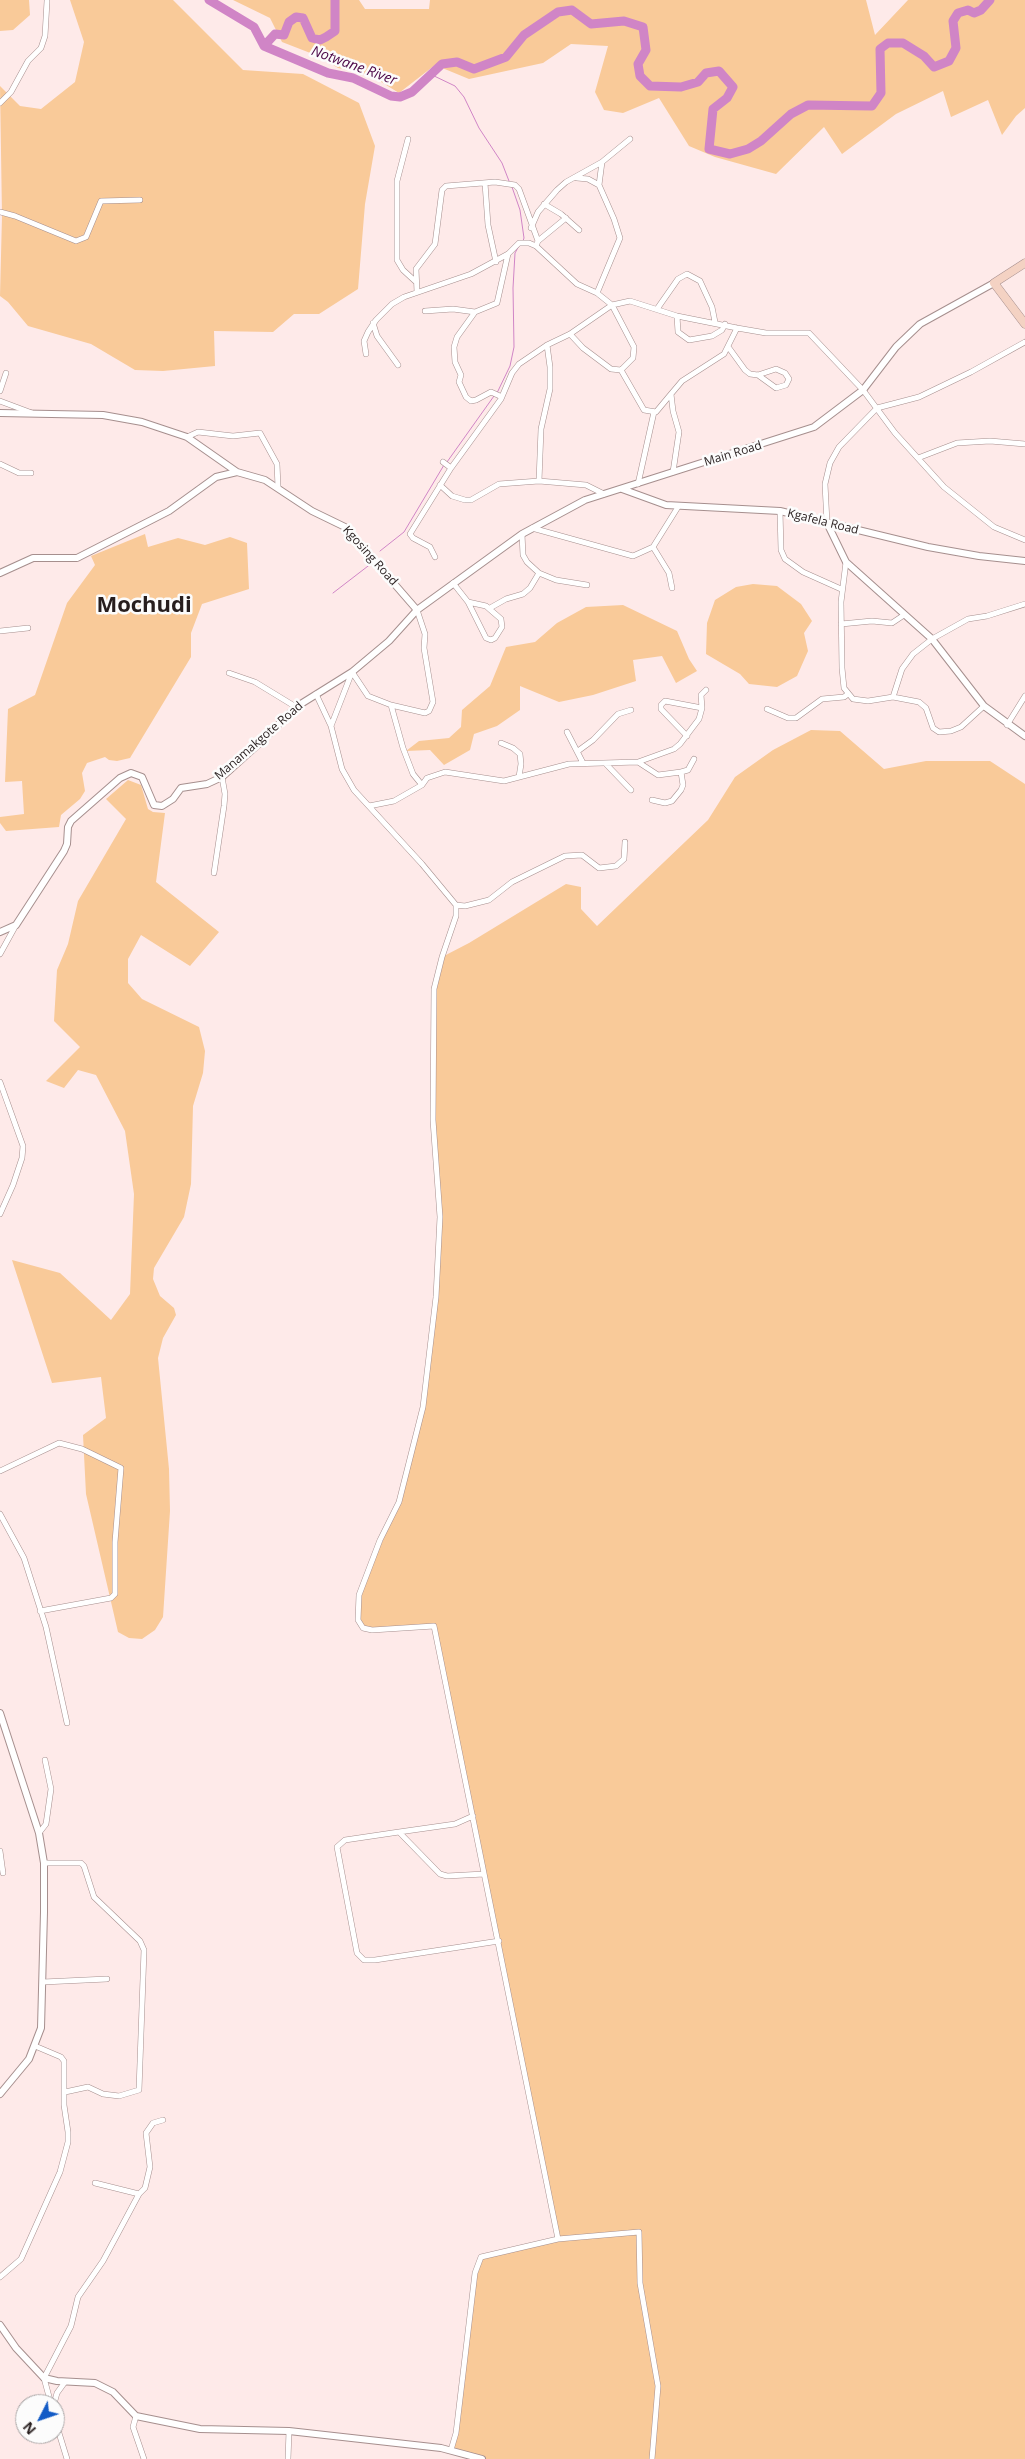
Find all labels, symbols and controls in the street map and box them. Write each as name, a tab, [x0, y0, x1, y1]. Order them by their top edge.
water label: Notwane River	[309, 43, 399, 89]
street label: Main Road	[702, 438, 764, 470]
street label: Kgafela Road	[786, 506, 860, 538]
street label: Kgosing Road	[339, 523, 401, 589]
district label: Mochudi	[96, 593, 192, 619]
street label: Manamakgote Road	[212, 699, 306, 783]
north arrow	[15, 2394, 65, 2444]
text: N	[18, 2418, 40, 2439]

